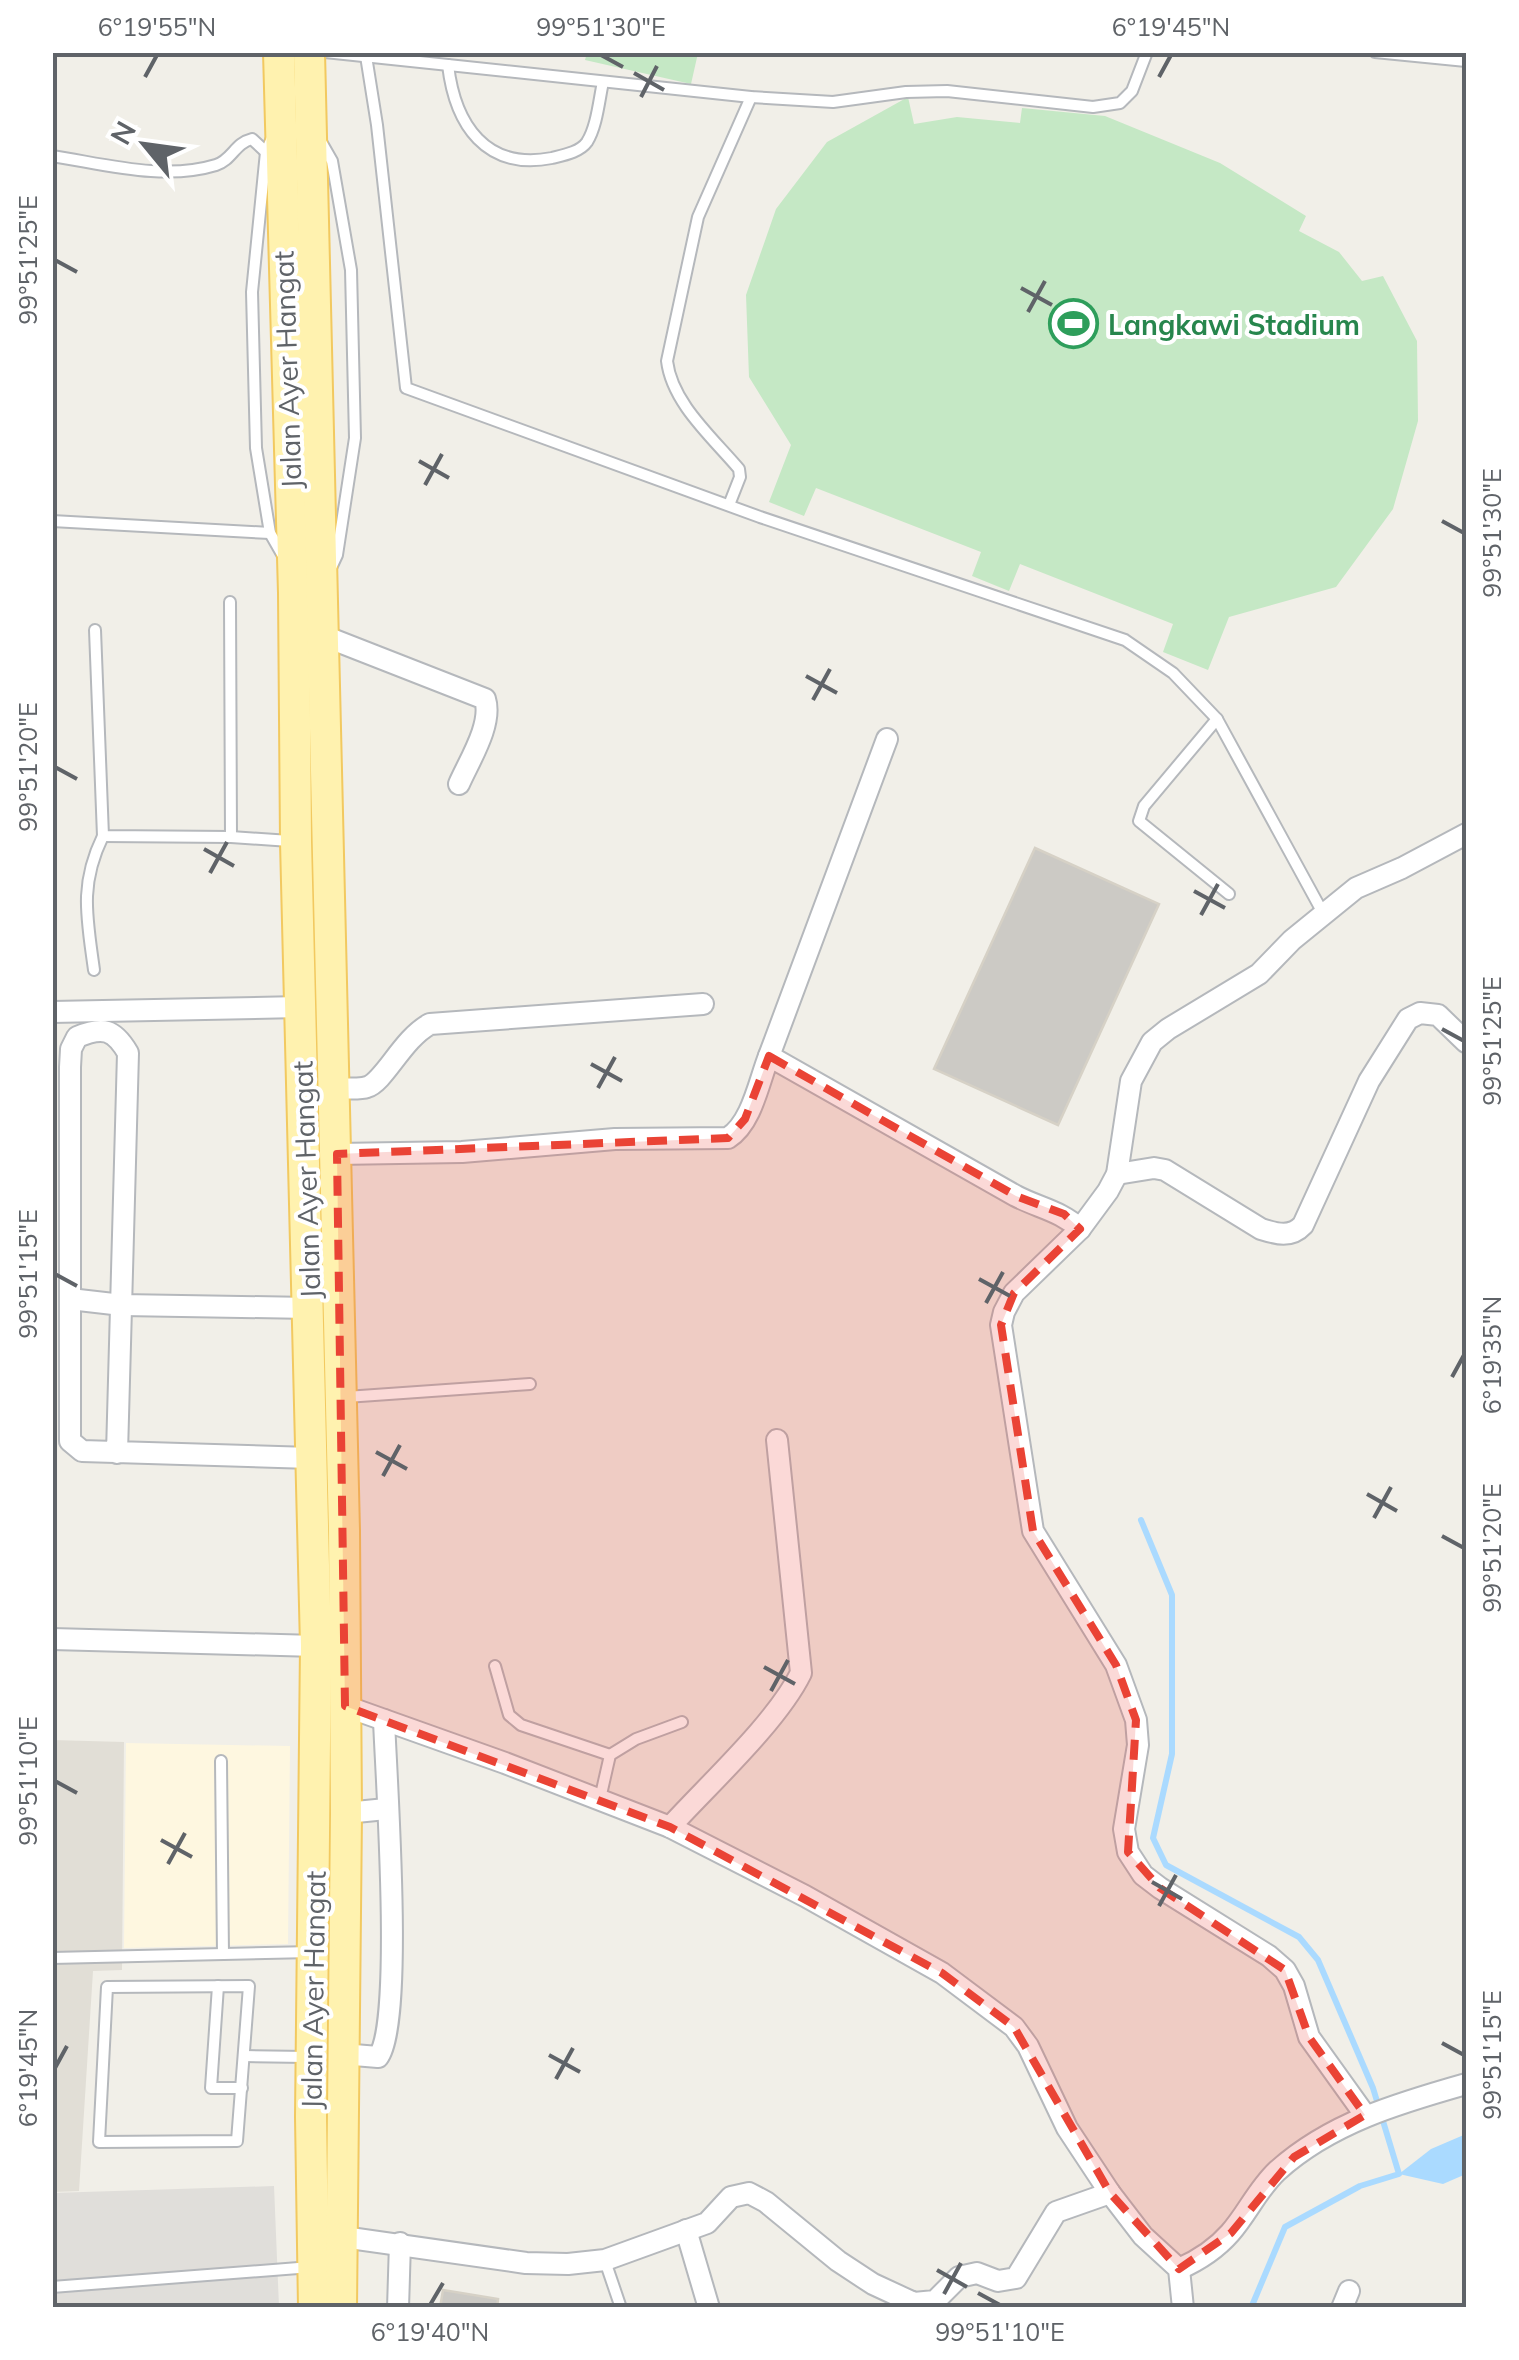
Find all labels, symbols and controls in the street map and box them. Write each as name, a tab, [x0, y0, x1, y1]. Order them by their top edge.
text: 6°19'55"N	[98, 11, 216, 42]
text: 99°51'30"E	[536, 11, 666, 42]
text: 6°19'45"N	[1112, 11, 1230, 42]
north arrow	[95, 95, 195, 195]
text: N	[102, 115, 143, 150]
text: 99°51'25"E	[12, 195, 43, 325]
street label: Jalan Ayer Hangat	[265, 250, 309, 490]
sports icon: Langkawi Stadium	[1047, 298, 1099, 350]
place label: Langkawi Stadium	[1108, 307, 1360, 342]
text: 99°51'30"E	[1476, 468, 1507, 598]
text: 99°51'20"E	[12, 702, 43, 832]
text: 99°51'25"E	[1476, 976, 1507, 1106]
street label: Jalan Ayer Hangat	[284, 1060, 328, 1300]
text: 99°51'15"E	[12, 1209, 43, 1339]
text: 6°19'35"N	[1476, 1296, 1507, 1414]
text: 99°51'20"E	[1476, 1483, 1507, 1613]
text: 99°51'10"E	[12, 1716, 43, 1846]
street label: Jalan Ayer Hangat	[293, 1870, 333, 2110]
text: 99°51'15"E	[1476, 1990, 1507, 2120]
text: 6°19'45"N	[12, 2009, 43, 2127]
text: 6°19'40"N	[371, 2316, 489, 2347]
text: 99°51'10"E	[935, 2316, 1065, 2347]

